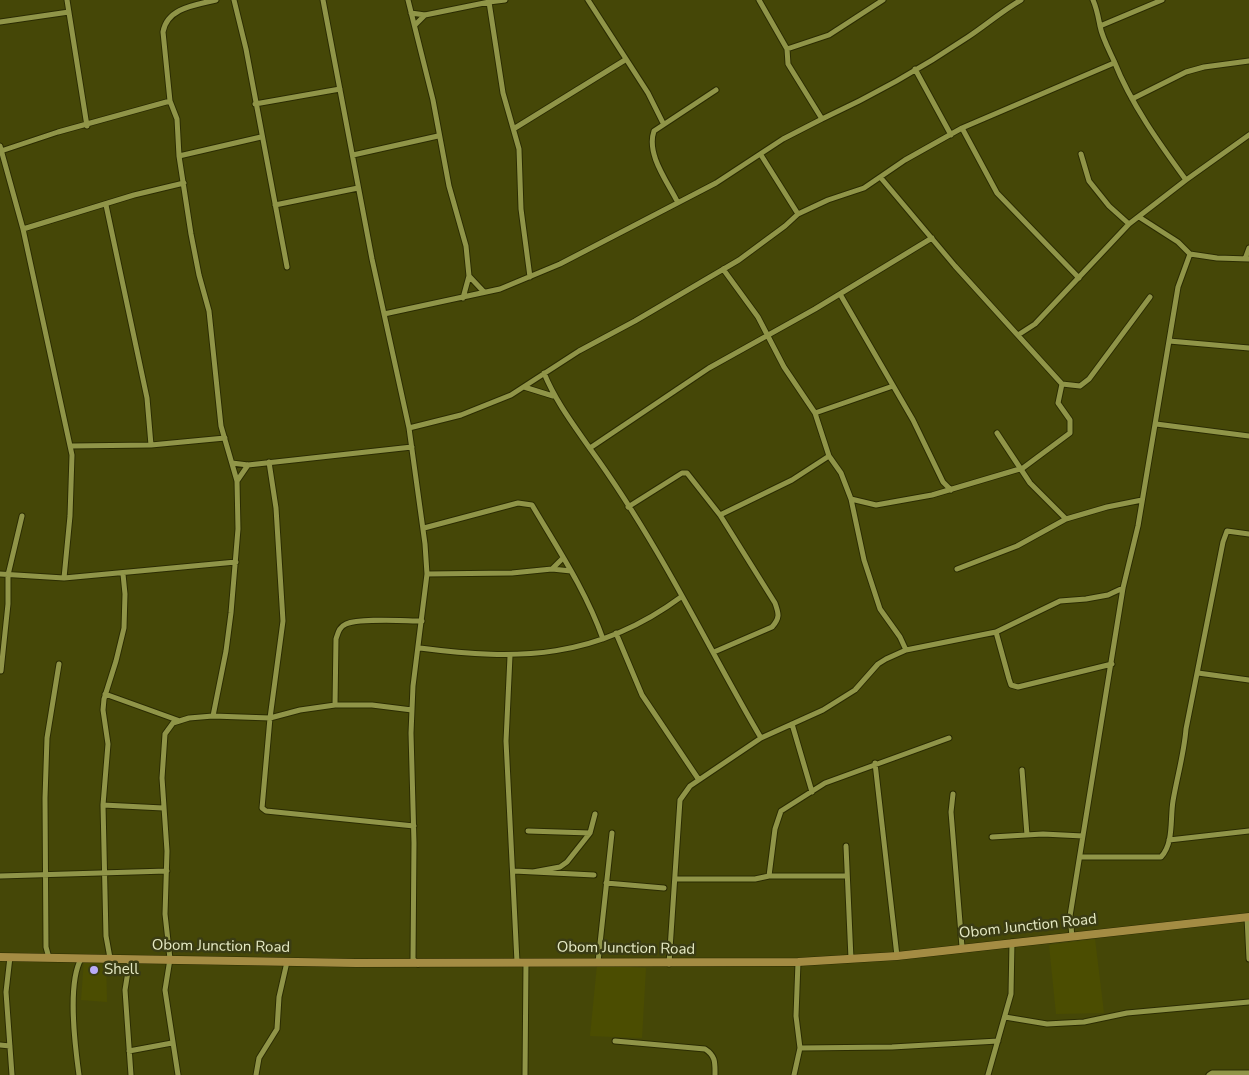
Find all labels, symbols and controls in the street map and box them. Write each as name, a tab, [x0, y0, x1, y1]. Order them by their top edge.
street label: Obom Junction Road	[958, 911, 1098, 943]
street label: Obom Junction Road	[152, 937, 290, 957]
street label: Obom Junction Road	[557, 939, 695, 959]
place label: Shell	[104, 961, 139, 979]
marker: Shell	[88, 964, 100, 976]

